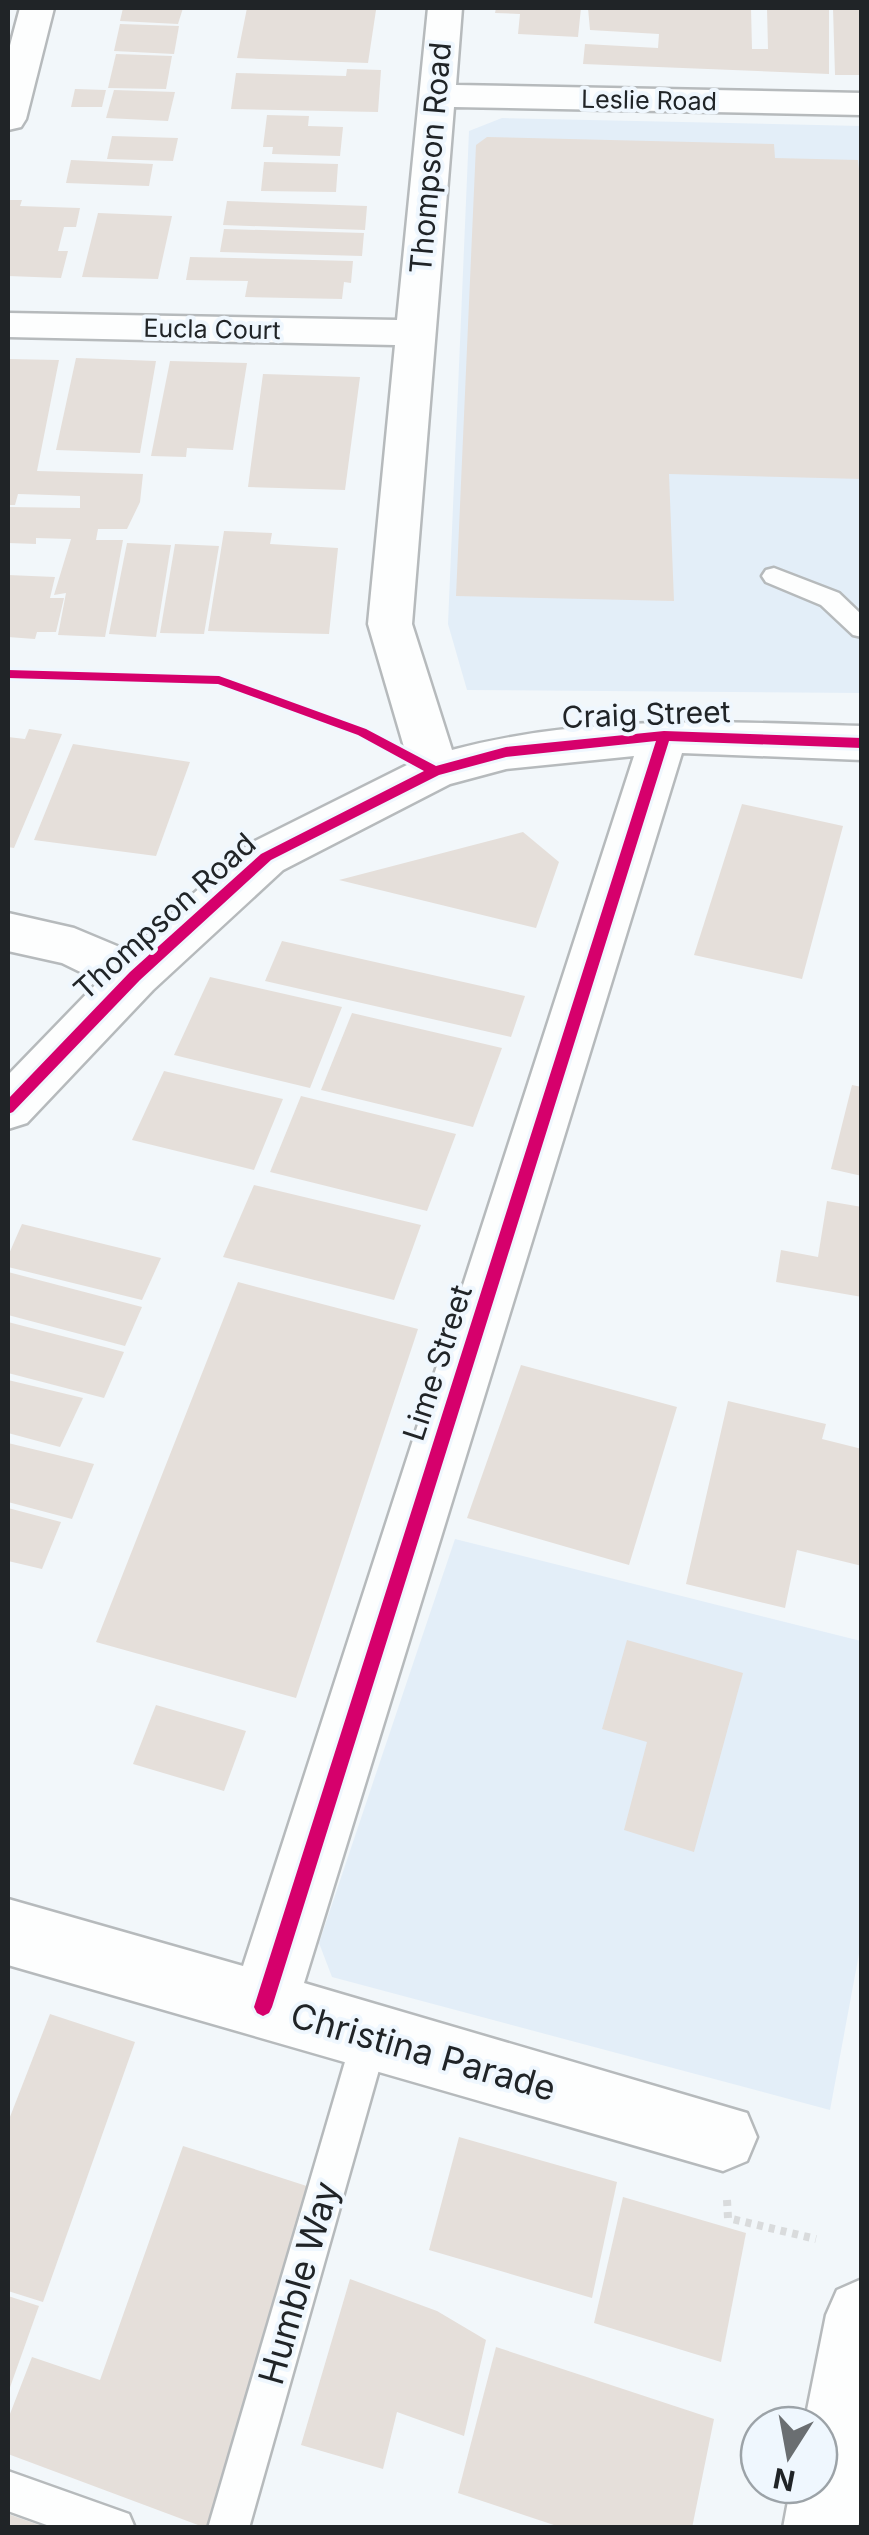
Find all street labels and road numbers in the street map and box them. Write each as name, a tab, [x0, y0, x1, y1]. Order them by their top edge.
street label: Thompson Road	[402, 41, 458, 275]
street label: Leslie Road	[581, 84, 717, 116]
street label: Eucla Court	[143, 313, 281, 345]
street label: Craig Street	[561, 693, 731, 735]
street label: Thompson Road	[66, 825, 263, 1007]
street label: Lime Street	[395, 1280, 479, 1445]
street label: Christina Parade	[286, 1993, 561, 2109]
street label: Humble Way	[249, 2176, 347, 2389]

